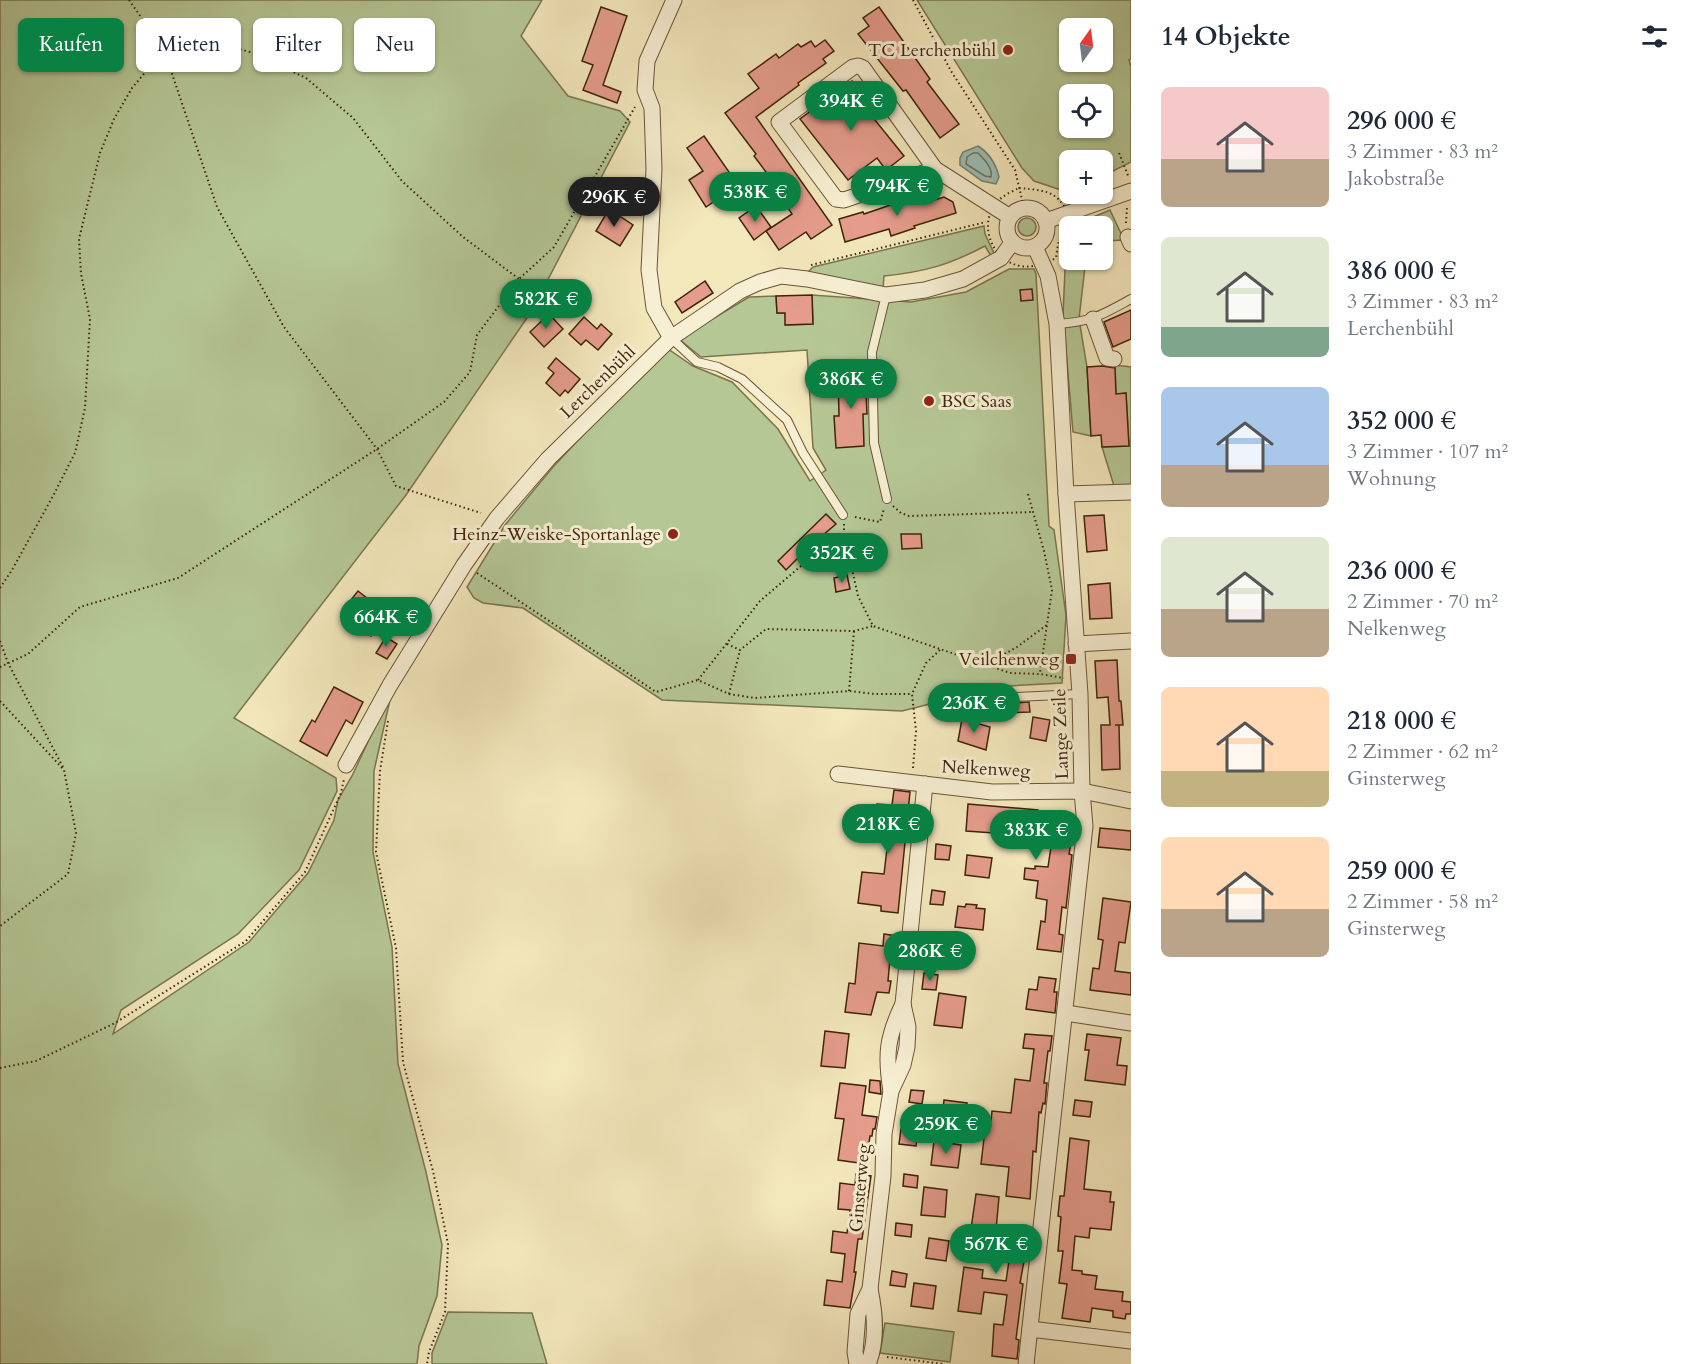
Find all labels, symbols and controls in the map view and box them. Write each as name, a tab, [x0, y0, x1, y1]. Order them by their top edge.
chip: Kaufen	[18, 18, 124, 72]
chip: Mieten	[136, 18, 241, 72]
chip: Filter	[253, 18, 342, 72]
chip: Neu	[354, 18, 435, 72]
north arrow	[1059, 18, 1113, 72]
map controls	[1059, 18, 1113, 270]
text: 14 Objekte	[1161, 19, 1291, 54]
icon: filters	[1638, 20, 1671, 53]
place label: TC Lerchenbühl	[868, 38, 996, 63]
marker: TC Lerchenbühl	[1001, 43, 1015, 57]
pin: 394K €	[802, 81, 900, 132]
button: locate	[1059, 84, 1113, 138]
text: 394K €	[819, 87, 883, 114]
text: 296 000 €	[1347, 103, 1456, 138]
icon: home	[1209, 111, 1281, 183]
text: 3 Zimmer · 83 m²	[1347, 138, 1498, 165]
button: +	[1059, 150, 1113, 204]
text: Jakobstraße	[1347, 165, 1445, 192]
pin: 794K €	[848, 166, 946, 217]
pin: 538K €	[706, 172, 804, 223]
text: 794K €	[865, 172, 929, 199]
pin: 296K €	[565, 177, 663, 228]
text: 538K €	[723, 178, 787, 205]
text: 296K €	[582, 183, 646, 210]
button: −	[1059, 216, 1113, 270]
text: 386 000 €	[1347, 253, 1456, 288]
icon: home	[1209, 261, 1281, 333]
pin: 582K €	[497, 279, 595, 330]
text: 582K €	[514, 285, 578, 312]
text: 3 Zimmer · 83 m²	[1347, 288, 1498, 315]
text: Lerchenbühl	[1347, 315, 1454, 342]
street label: Lerchenbühl	[555, 339, 642, 424]
pin: 386K €	[802, 359, 900, 410]
text: 386K €	[819, 365, 883, 392]
place label: BSC Saas	[941, 389, 1011, 414]
marker: BSC Saas	[922, 394, 936, 408]
text: 352 000 €	[1347, 403, 1456, 438]
icon: home	[1209, 411, 1281, 483]
text: 3 Zimmer · 107 m²	[1347, 438, 1508, 465]
text: Wohnung	[1347, 465, 1436, 492]
place label: Heinz-Weiske-Sportanlage	[452, 522, 661, 547]
marker: Heinz-Weiske-Sportanlage	[666, 527, 680, 541]
pin: 352K €	[793, 533, 891, 584]
text: 352K €	[810, 539, 874, 566]
text: 236 000 €	[1347, 553, 1456, 588]
icon: home	[1209, 561, 1281, 633]
text: 2 Zimmer · 70 m²	[1347, 588, 1498, 615]
pin: 664K €	[337, 597, 435, 648]
text: 664K €	[354, 603, 418, 630]
text: Nelkenweg	[1347, 615, 1446, 642]
place label: Veilchenweg	[959, 647, 1060, 672]
marker: Veilchenweg	[1064, 652, 1078, 666]
pin: 236K €	[925, 683, 1023, 734]
street label: Lange Zeile	[1047, 688, 1075, 780]
text: 236K €	[942, 689, 1006, 716]
text: 218 000 €	[1347, 703, 1456, 738]
icon: home	[1209, 711, 1281, 783]
text: 2 Zimmer · 62 m²	[1347, 738, 1498, 765]
street label: Nelkenweg	[941, 754, 1032, 784]
text: Ginsterweg	[1347, 765, 1446, 792]
pin: 218K €	[839, 804, 937, 855]
text: 218K €	[856, 810, 920, 837]
pin: 383K €	[987, 810, 1085, 861]
text: 383K €	[1004, 816, 1068, 843]
text: 259 000 €	[1347, 853, 1456, 888]
icon: home	[1209, 861, 1281, 933]
text: 2 Zimmer · 58 m²	[1347, 888, 1498, 915]
text: Ginsterweg	[1347, 915, 1446, 942]
pin: 286K €	[881, 931, 979, 982]
text: 286K €	[898, 937, 962, 964]
pin: 259K €	[897, 1104, 995, 1155]
text: 259K €	[914, 1110, 978, 1137]
street label: Ginsterweg	[844, 1142, 876, 1233]
pin: 567K €	[947, 1224, 1045, 1275]
text: 567K €	[964, 1230, 1028, 1257]

